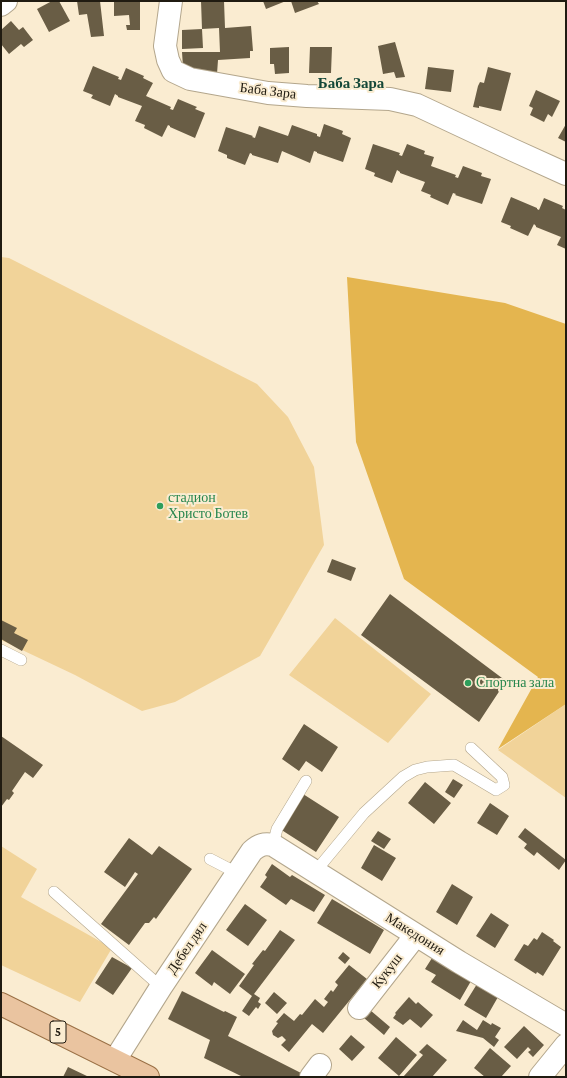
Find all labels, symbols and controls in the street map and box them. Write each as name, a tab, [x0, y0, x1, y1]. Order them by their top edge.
district label: Баба Зара	[318, 74, 384, 92]
street label: Баба Зара	[239, 79, 297, 103]
place label: стадион Христо Ботев	[168, 490, 248, 522]
marker: стадион Христо Ботев	[155, 501, 165, 511]
place label: Спортна зала	[476, 675, 554, 691]
marker: Спортна зала	[463, 678, 473, 688]
street label: Македония	[382, 909, 448, 959]
street label: Дебел дял	[163, 919, 211, 977]
street label: Кукуш	[368, 950, 406, 992]
road number: 5	[50, 1021, 66, 1043]

